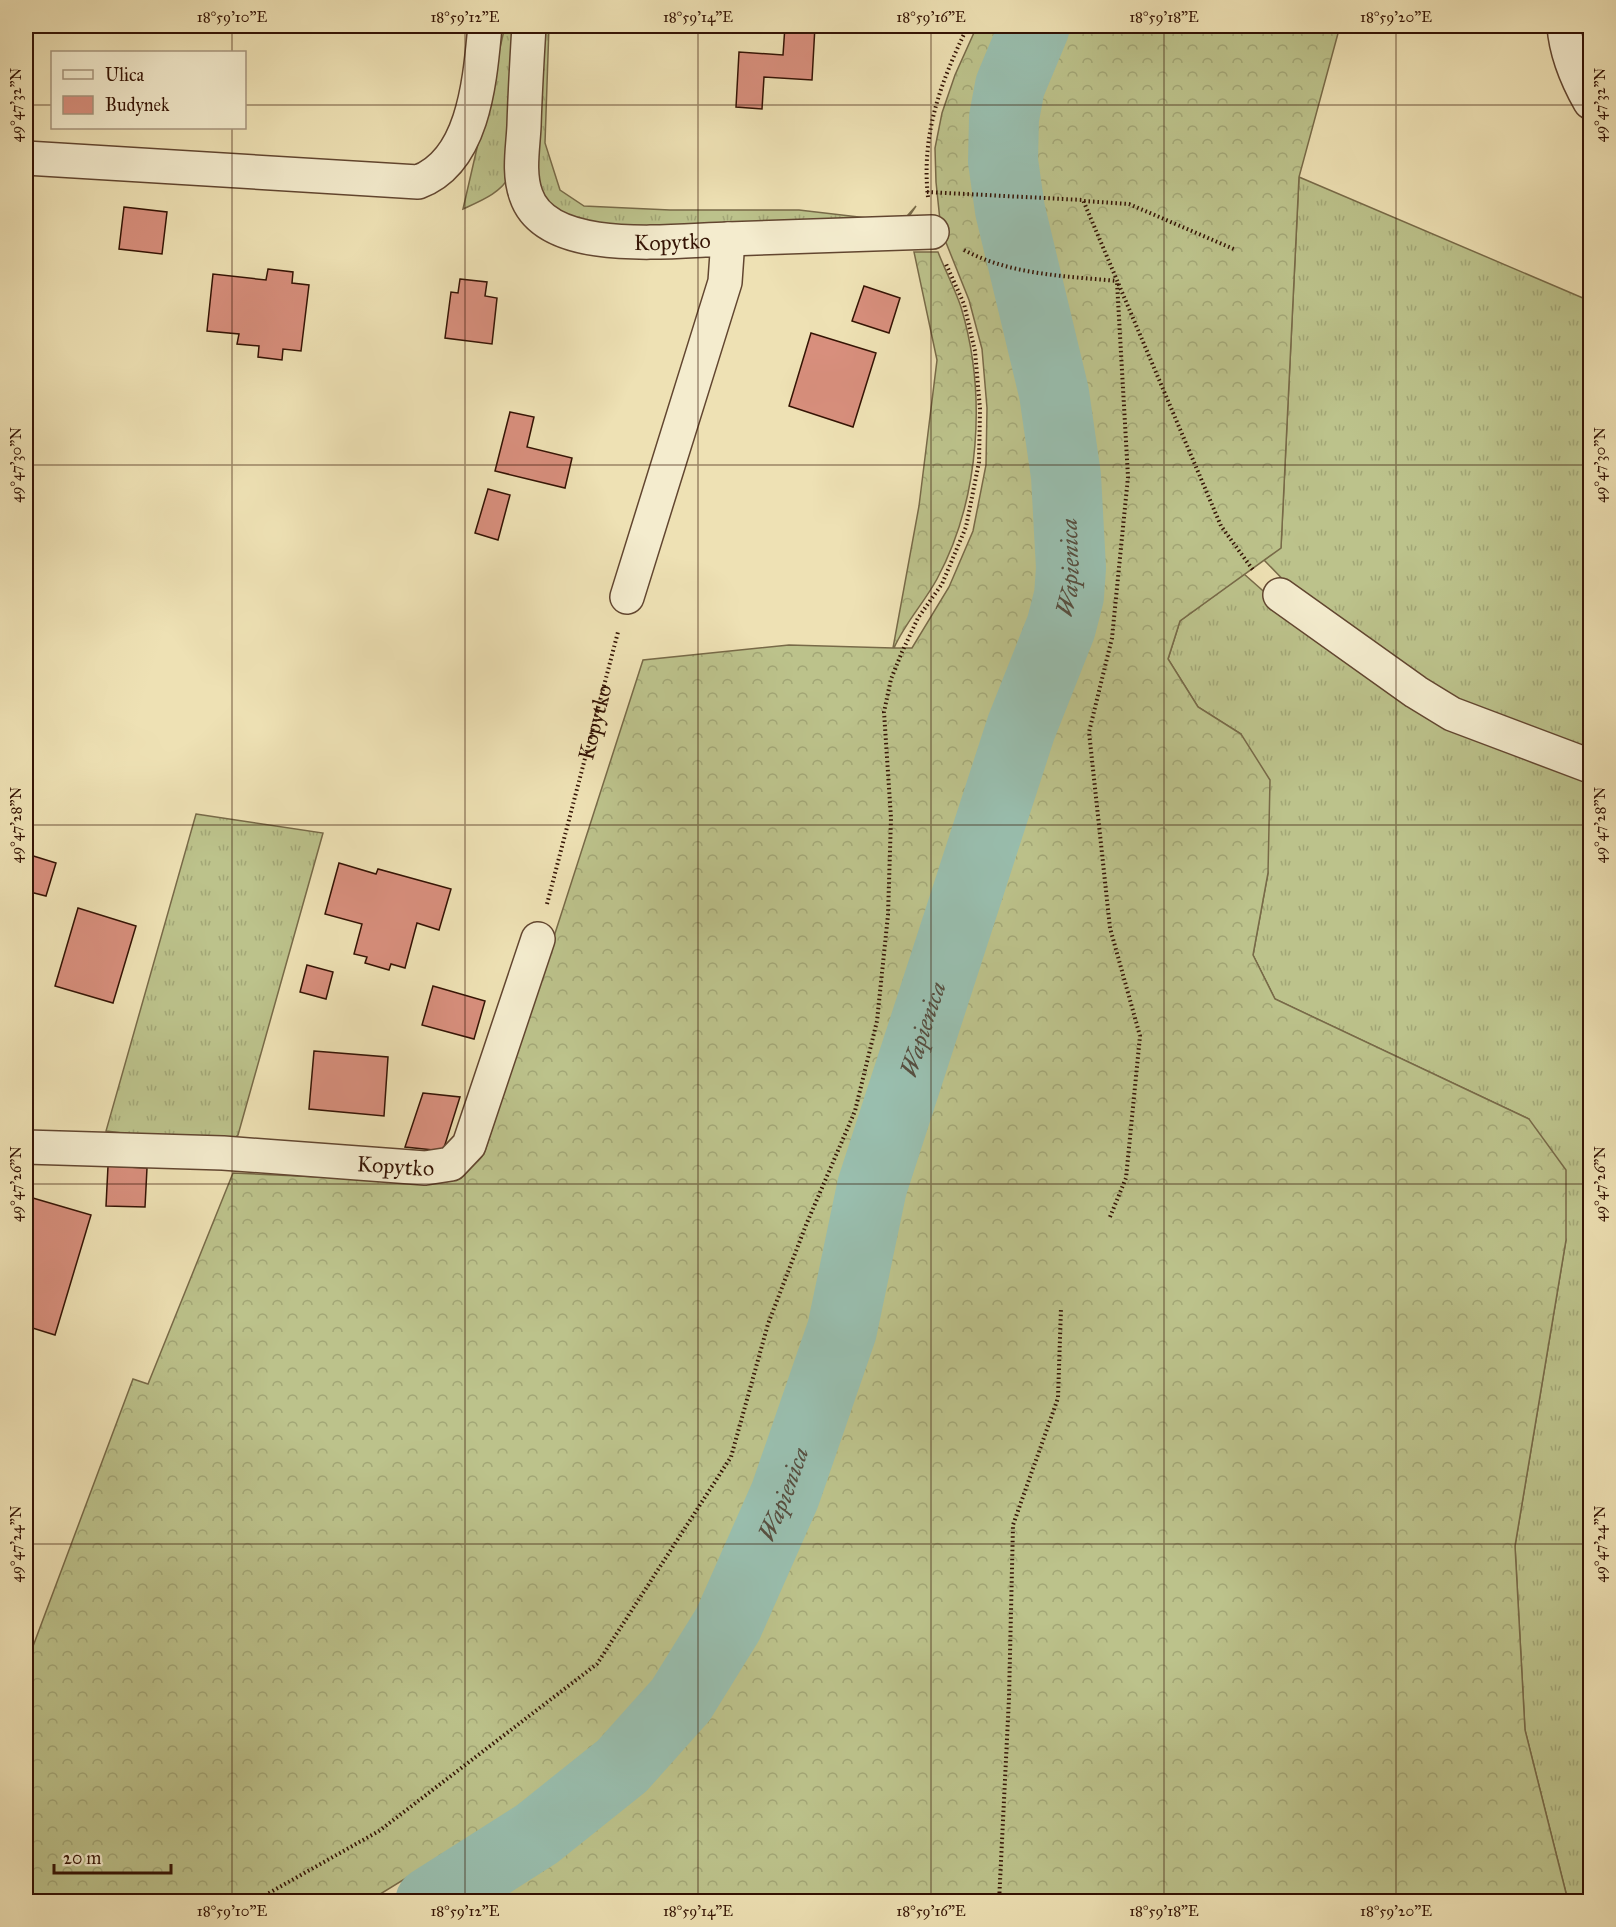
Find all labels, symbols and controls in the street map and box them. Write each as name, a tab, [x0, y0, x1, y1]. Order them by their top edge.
text: 18°59'10"E	[197, 8, 267, 26]
text: 18°59'12"E	[430, 8, 500, 26]
text: 18°59'14"E	[663, 8, 733, 26]
text: 18°59'16"E	[896, 8, 966, 26]
text: 18°59'18"E	[1129, 8, 1199, 26]
text: 18°59'20"E	[1360, 8, 1432, 26]
legend	[51, 51, 246, 129]
text: Ulica	[105, 64, 145, 86]
text: 49°47'32"N	[7, 68, 25, 142]
text: 49°47'32"N	[1591, 68, 1609, 142]
text: Budynek	[105, 94, 170, 116]
street label: Kopytko	[634, 227, 711, 256]
text: 49°47'30"N	[7, 427, 25, 503]
text: 49°47'30"N	[1591, 427, 1609, 503]
water label: Wapienica	[1049, 517, 1086, 620]
street label: Kopytko	[572, 682, 618, 763]
text: 49°47'28"N	[7, 787, 25, 863]
text: 49°47'28"N	[1591, 787, 1609, 863]
water label: Wapienica	[894, 978, 953, 1081]
text: 49°47'26"N	[7, 1146, 25, 1222]
text: 49°47'26"N	[1591, 1146, 1609, 1222]
street label: Kopytko	[356, 1150, 436, 1182]
water label: Wapienica	[752, 1443, 815, 1546]
text: 49°47'24"N	[7, 1505, 25, 1582]
text: 49°47'24"N	[1591, 1505, 1609, 1582]
scale bar	[54, 1837, 171, 1875]
text: 20 m	[63, 1847, 101, 1869]
text: 18°59'10"E	[197, 1902, 267, 1920]
text: 18°59'12"E	[430, 1902, 500, 1920]
text: 18°59'14"E	[663, 1902, 733, 1920]
text: 18°59'16"E	[896, 1902, 966, 1920]
text: 18°59'18"E	[1129, 1902, 1199, 1920]
text: 18°59'20"E	[1360, 1902, 1432, 1920]

